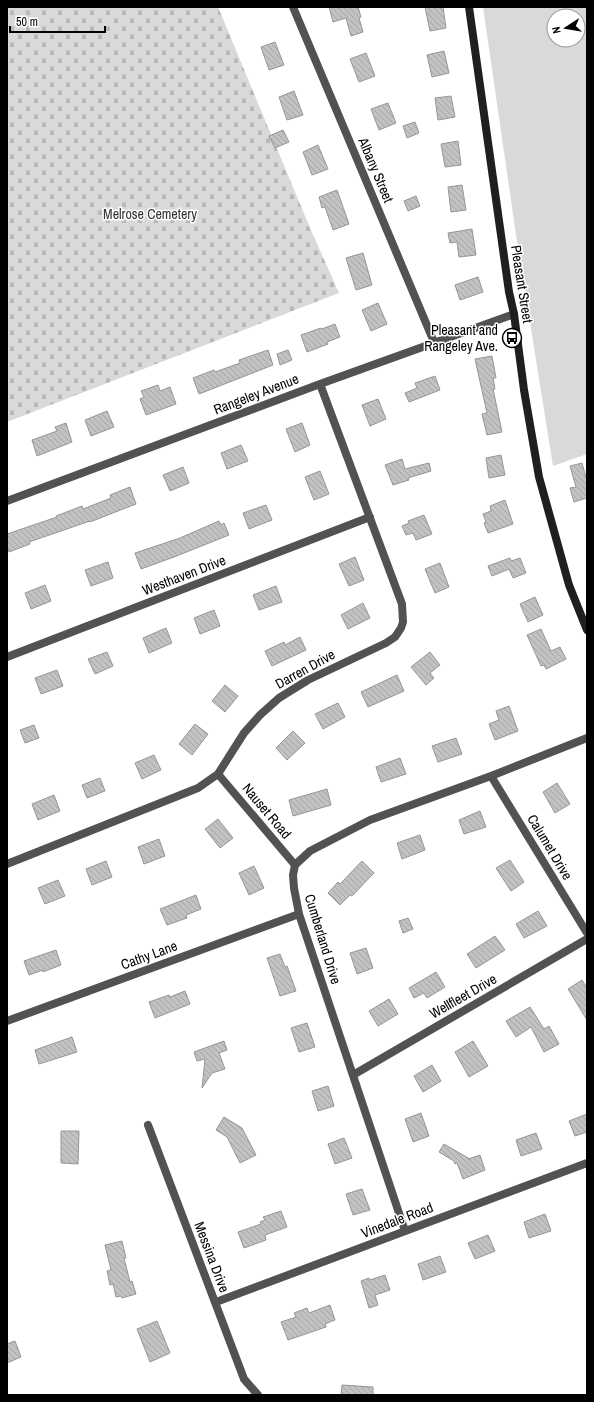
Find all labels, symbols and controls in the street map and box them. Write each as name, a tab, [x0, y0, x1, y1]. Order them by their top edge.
scale bar	[10, 8, 105, 34]
north arrow	[546, 8, 586, 48]
text: 50 m	[16, 14, 38, 30]
text: N	[549, 25, 564, 35]
street label: Albany Street	[354, 134, 398, 205]
park label: Melrose Cemetery	[103, 205, 197, 223]
street label: Pleasant Street	[507, 244, 537, 324]
place label: Pleasant and Rangeley Ave.	[424, 321, 498, 355]
bus stop icon: Pleasant and Rangeley Ave.	[501, 327, 523, 349]
street label: Rangeley Avenue	[211, 370, 301, 418]
street label: Westhaven Drive	[140, 551, 228, 599]
street label: Darren Drive	[272, 645, 338, 693]
street label: Nauset Road	[239, 780, 295, 842]
street label: Calumet Drive	[523, 811, 577, 883]
street label: Cumberland Drive	[301, 892, 345, 986]
street label: Cathy Lane	[118, 937, 180, 973]
street label: Wellfleet Drive	[426, 970, 500, 1022]
street label: Vinedale Road	[358, 1198, 436, 1242]
street label: Messina Drive	[190, 1219, 234, 1295]

